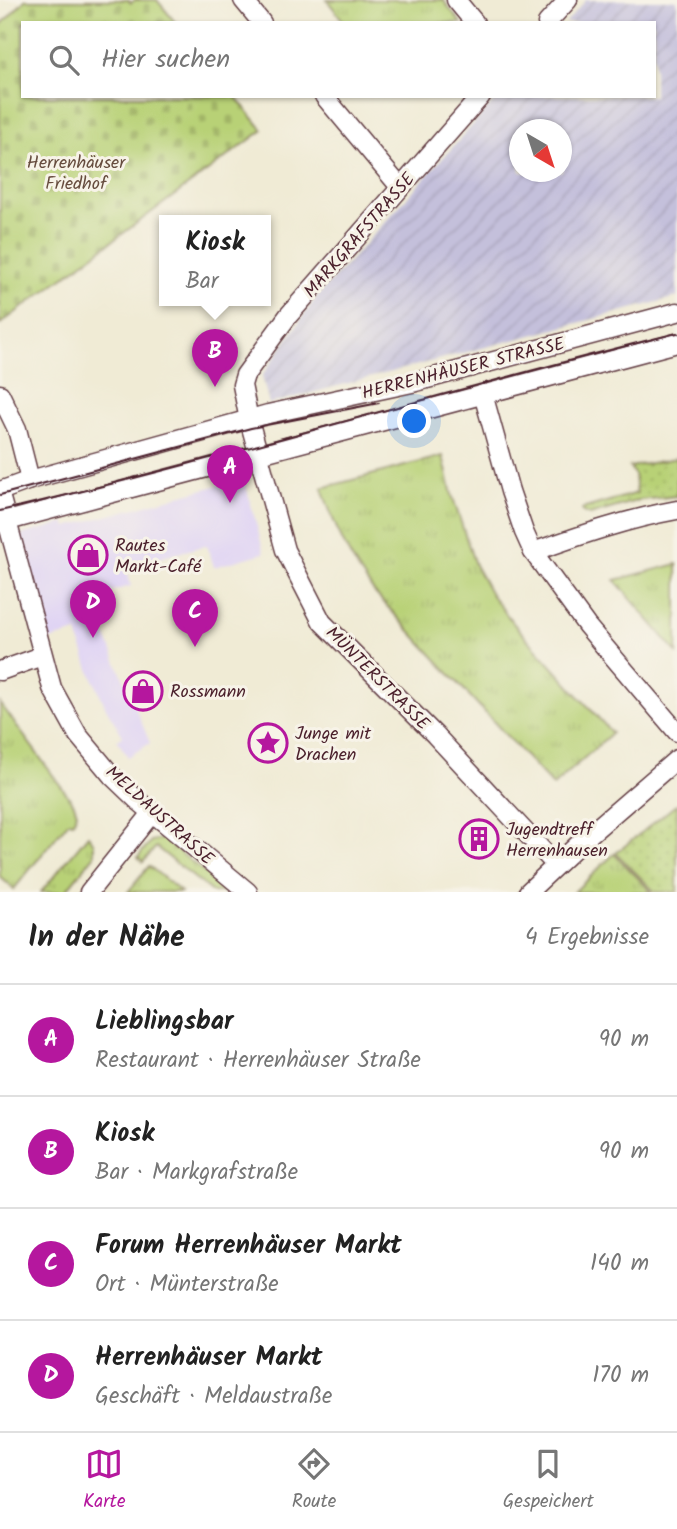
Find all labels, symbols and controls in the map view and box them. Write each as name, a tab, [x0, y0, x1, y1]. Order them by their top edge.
search box	[21, 21, 656, 98]
text: Hier suchen	[101, 39, 230, 81]
icon: search	[45, 41, 83, 79]
north arrow	[509, 119, 572, 182]
park label: Herrenhäuser Friedhof	[27, 149, 126, 199]
street label: MARKGRAFSTRASSE	[297, 166, 423, 305]
popup	[159, 215, 271, 306]
text: Kiosk	[185, 222, 245, 264]
text: Bar	[185, 264, 218, 300]
pin: B	[192, 329, 238, 387]
street label: HERRENHÄUSER STRASSE	[359, 330, 568, 409]
your location	[397, 404, 431, 438]
pin: A	[207, 445, 253, 503]
place label: Rautes Markt-Café	[115, 532, 202, 582]
shop icon: Rautes Markt-Café	[67, 534, 109, 576]
pin: D	[70, 580, 116, 638]
pin: C	[172, 589, 218, 647]
street label: MÜNTERSTRASSE	[318, 620, 436, 738]
shop icon: Rossmann	[122, 670, 164, 712]
place label: Rossmann	[170, 678, 246, 707]
place label: Junge mit Drachen	[295, 720, 372, 770]
place icon: Junge mit Drachen	[247, 722, 289, 764]
street label: MELDAUSTRASSE	[98, 759, 220, 873]
place label: Jugendtreff Herrenhausen	[506, 816, 608, 866]
building icon: Jugendtreff Herrenhausen	[458, 818, 500, 860]
text: In der Nähe	[28, 914, 185, 962]
text: 4 Ergebnisse	[525, 920, 649, 956]
text: Lieblingsbar	[95, 1001, 234, 1043]
text: A	[44, 1022, 58, 1058]
text: 90 m	[599, 1022, 649, 1058]
text: Restaurant · Herrenhäuser Straße	[95, 1043, 421, 1079]
text: Kiosk	[95, 1113, 154, 1155]
text: B	[44, 1134, 58, 1170]
text: 90 m	[599, 1134, 649, 1170]
text: Bar · Markgrafstraße	[95, 1155, 298, 1191]
text: Forum Herrenhäuser Markt	[95, 1225, 402, 1267]
text: C	[44, 1246, 58, 1282]
text: 140 m	[590, 1246, 649, 1282]
text: Ort · Münterstraße	[95, 1267, 279, 1303]
text: Herrenhäuser Markt	[95, 1337, 322, 1379]
text: D	[43, 1358, 59, 1394]
text: 170 m	[592, 1358, 649, 1394]
text: Geschäft · Meldaustraße	[95, 1379, 332, 1415]
tab: Karte	[83, 1445, 125, 1517]
tab: Route	[292, 1445, 336, 1517]
tab: Gespeichert	[503, 1445, 594, 1517]

